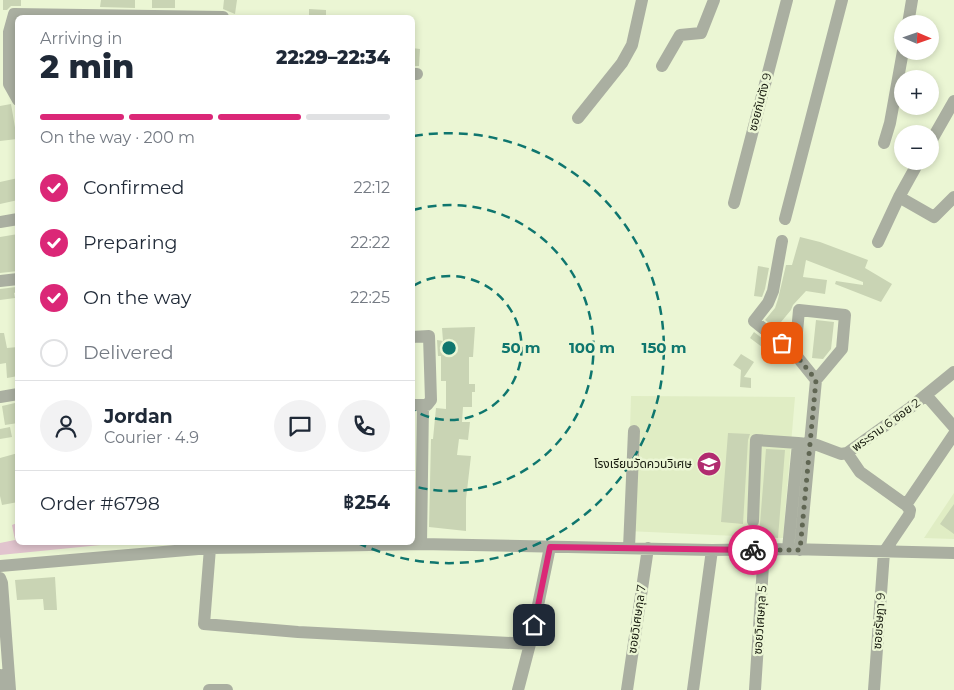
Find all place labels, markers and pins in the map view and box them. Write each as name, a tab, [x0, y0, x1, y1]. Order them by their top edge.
pin	[761, 322, 803, 364]
centre of rings	[440, 339, 458, 357]
school or university icon: โรงเรียนวัดควนวิเศษ	[696, 451, 722, 477]
place label: โรงเรียนวัดควนวิเศษ	[594, 456, 692, 471]
pin	[513, 604, 555, 646]

